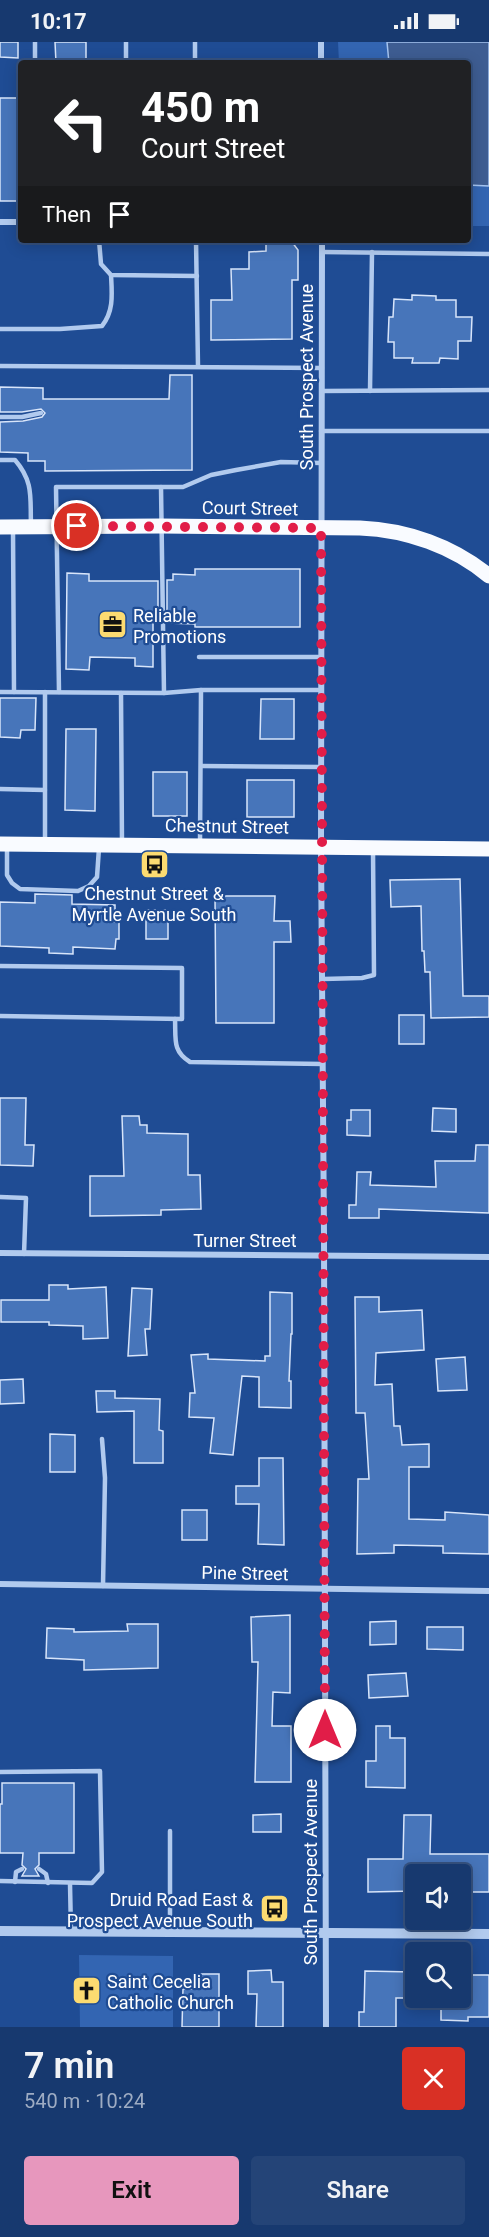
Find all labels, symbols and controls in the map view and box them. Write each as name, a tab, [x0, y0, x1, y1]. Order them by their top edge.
text: 10:17	[30, 9, 87, 34]
text: 450 m	[141, 83, 260, 132]
icon: left	[42, 84, 120, 162]
text: Court Street	[141, 133, 285, 165]
icon: arrive	[103, 198, 136, 231]
text: Then	[42, 202, 91, 227]
street label: South Prospect Avenue	[296, 284, 317, 470]
street label: Court Street	[202, 497, 298, 519]
pin	[51, 500, 102, 551]
icon: arrive	[60, 509, 93, 542]
place label: Reliable Promotions	[133, 605, 226, 647]
office icon: Reliable Promotions	[96, 609, 128, 641]
street label: Chestnut Street	[165, 814, 289, 838]
bus stop icon: Chestnut Street & Myrtle Avenue South	[138, 848, 170, 880]
place label: Chestnut Street & Myrtle Avenue South	[71, 883, 237, 925]
street label: Turner Street	[193, 1230, 297, 1251]
street label: Pine Street	[201, 1562, 289, 1584]
position arrow	[293, 1698, 357, 1762]
street label: South Prospect Avenue	[300, 1779, 321, 1965]
map controls	[405, 1864, 471, 2008]
button: sound	[405, 1864, 471, 1930]
place label: Druid Road East & Prospect Avenue South	[67, 1889, 254, 1931]
bus stop icon: Druid Road East & Prospect Avenue South	[258, 1893, 290, 1925]
button: search	[405, 1942, 471, 2008]
place label: Saint Cecelia Catholic Church	[107, 1971, 234, 2013]
church icon: Saint Cecelia Catholic Church	[70, 1975, 102, 2007]
text: 7 min	[24, 2045, 114, 2087]
button: close	[402, 2047, 465, 2110]
text: 540 m · 10:24	[24, 2089, 145, 2113]
button: Exit	[24, 2156, 239, 2225]
button: Share	[251, 2156, 465, 2225]

